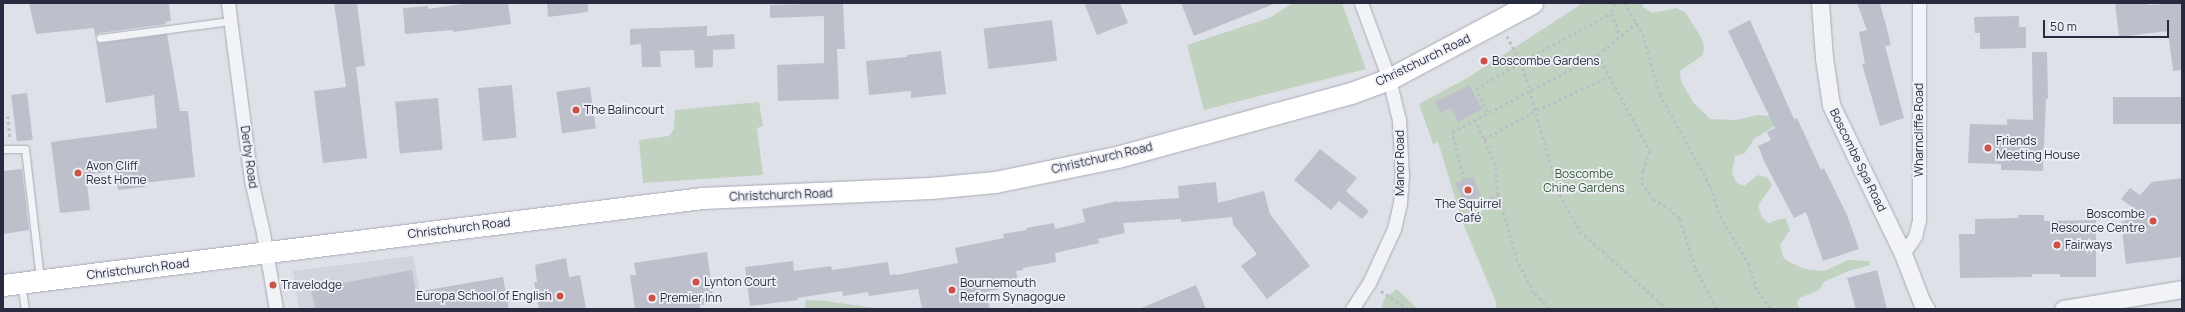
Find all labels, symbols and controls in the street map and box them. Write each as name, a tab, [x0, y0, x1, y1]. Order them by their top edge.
scale bar	[2045, 12, 2171, 38]
text: 50 m	[2050, 18, 2077, 35]
street label: Christchurch Road	[1373, 31, 1473, 89]
place label: Boscombe Gardens	[1492, 54, 1600, 68]
marker: Boscombe Gardens	[1479, 56, 1489, 66]
street label: Wharncliffe Road	[1912, 83, 1926, 177]
place label: The Balincourt	[584, 103, 664, 117]
marker: The Balincourt	[571, 105, 581, 115]
street label: Boscombe Spa Road	[1827, 106, 1889, 214]
street label: Derby Road	[237, 125, 261, 189]
street label: Manor Road	[1393, 130, 1407, 196]
place label: Friends Meeting House	[1996, 134, 2080, 162]
street label: Christchurch Road	[1050, 139, 1154, 177]
marker: Friends Meeting House	[1983, 143, 1993, 153]
place label: Avon Cliff Rest Home	[86, 159, 147, 187]
park label: Boscombe Chine Gardens	[1543, 167, 1625, 195]
marker: Avon Cliff Rest Home	[73, 168, 83, 178]
marker: The Squirrel Café	[1463, 185, 1473, 195]
street label: Christchurch Road	[729, 186, 833, 204]
place label: The Squirrel Café	[1435, 197, 1501, 225]
place label: Boscombe Resource Centre	[2051, 207, 2145, 235]
street label: Christchurch Road	[407, 215, 511, 241]
marker: Boscombe Resource Centre	[2148, 216, 2158, 226]
place label: Fairways	[2065, 238, 2112, 252]
marker: Fairways	[2052, 240, 2062, 250]
street label: Christchurch Road	[86, 256, 190, 282]
place label: Lynton Court	[704, 275, 776, 289]
place label: Bournemouth Reform Synagogue	[960, 276, 1065, 304]
marker: Lynton Court	[691, 277, 701, 287]
place label: Travelodge	[281, 278, 342, 292]
marker: Travelodge	[268, 280, 278, 290]
marker: Bournemouth Reform Synagogue	[947, 285, 957, 295]
place label: Europa School of English	[416, 289, 552, 303]
marker: Europa School of English	[555, 291, 565, 301]
place label: Premier Inn	[660, 291, 722, 305]
marker: Premier Inn	[647, 293, 657, 303]

